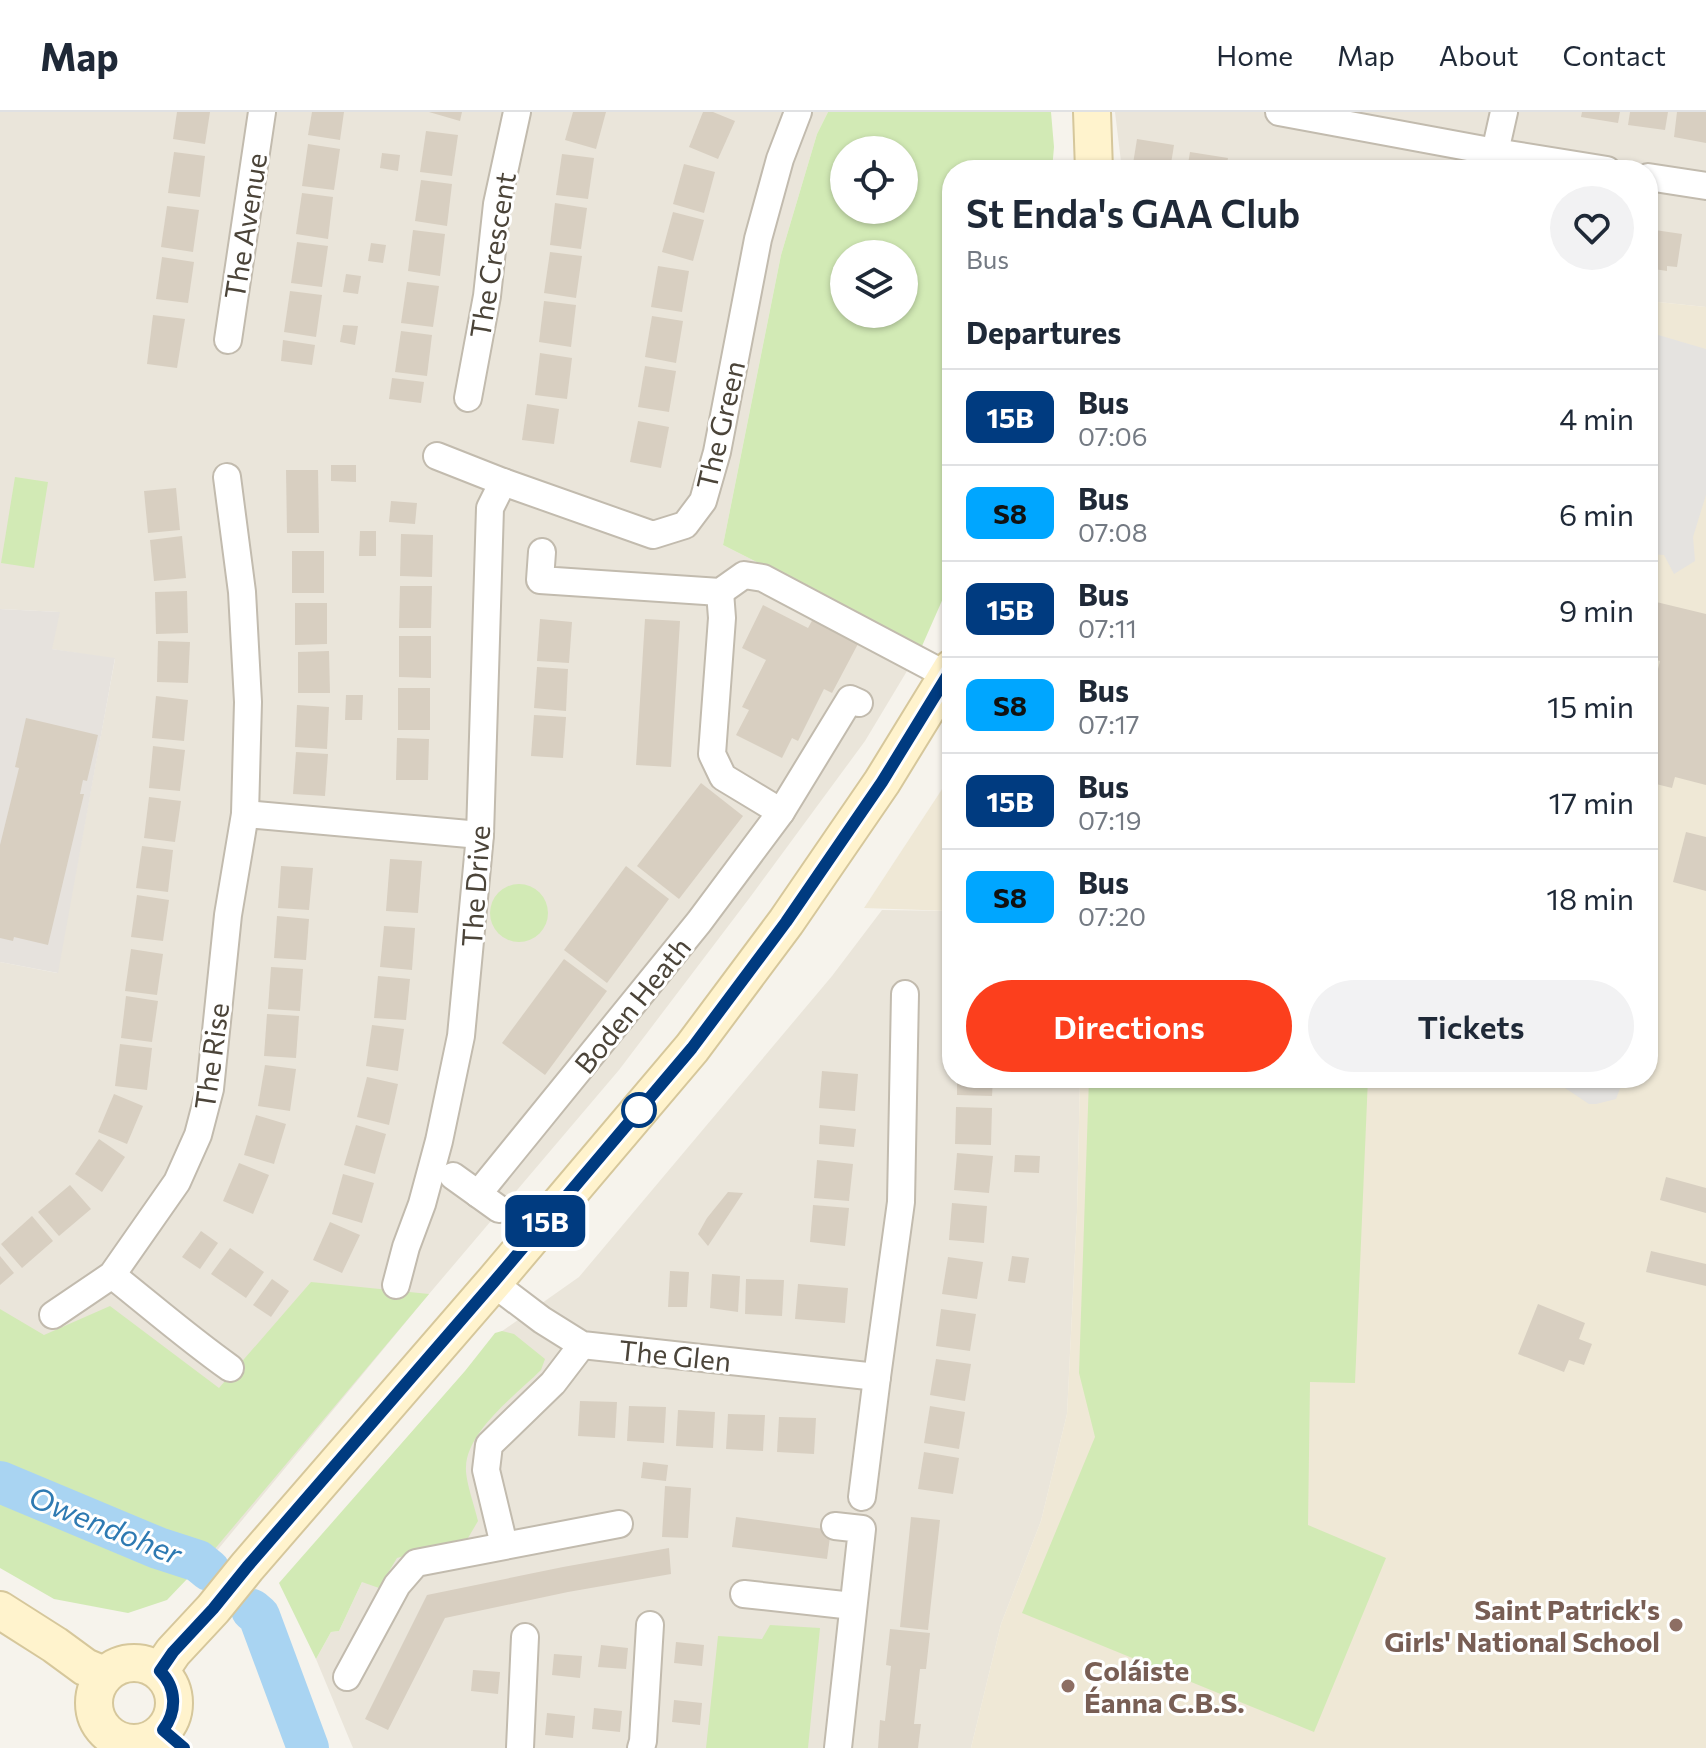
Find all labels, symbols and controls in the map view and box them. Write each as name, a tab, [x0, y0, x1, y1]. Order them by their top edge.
text: Map	[40, 32, 119, 79]
text: Home	[1216, 38, 1293, 72]
text: Map	[1337, 38, 1395, 72]
text: About	[1439, 38, 1519, 72]
text: Contact	[1563, 38, 1666, 72]
map controls	[830, 136, 918, 328]
button: locate	[830, 136, 918, 224]
street label: The Avenue	[217, 151, 273, 301]
street label: The Crescent	[462, 170, 522, 340]
button: heart	[1550, 186, 1634, 270]
text: St Enda's GAA Club	[966, 189, 1300, 236]
button: layers	[830, 240, 918, 328]
text: Bus	[966, 243, 1009, 274]
text: Departures	[966, 313, 1121, 350]
street label: The Green	[689, 357, 751, 493]
text: Bus	[1078, 383, 1129, 420]
text: 4 min	[1559, 399, 1634, 436]
text: 15B	[986, 400, 1034, 434]
text: 07:06	[1078, 420, 1147, 451]
text: Bus	[1078, 479, 1129, 516]
text: 6 min	[1559, 495, 1634, 532]
text: S8	[993, 496, 1027, 530]
text: 07:08	[1078, 516, 1147, 547]
text: Bus	[1078, 575, 1129, 612]
text: 9 min	[1559, 591, 1634, 628]
text: 15B	[986, 592, 1034, 626]
text: 07:11	[1078, 612, 1137, 643]
text: Bus	[1078, 671, 1129, 708]
text: 15 min	[1547, 687, 1634, 724]
text: S8	[993, 688, 1027, 722]
text: 07:17	[1078, 708, 1140, 739]
text: Bus	[1078, 767, 1129, 804]
text: 17 min	[1549, 783, 1634, 820]
text: 15B	[986, 784, 1034, 818]
text: 07:19	[1078, 804, 1142, 835]
street label: The Drive	[454, 824, 496, 948]
text: Bus	[1078, 863, 1129, 900]
text: 18 min	[1546, 879, 1634, 916]
text: S8	[993, 880, 1027, 914]
text: 07:20	[1078, 900, 1146, 931]
street label: Boden Heath	[567, 930, 697, 1080]
button: Directions	[966, 980, 1292, 1072]
button: Tickets	[1308, 980, 1634, 1072]
street label: The Rise	[187, 1000, 235, 1112]
unlabelled marker	[622, 1093, 656, 1127]
line badge: 15B	[499, 1195, 591, 1247]
text: 15B	[521, 1204, 569, 1238]
street label: The Glen	[617, 1332, 733, 1378]
water label: Owendoher	[24, 1477, 189, 1572]
place label: Saint Patrick's Girls' National School	[1384, 1592, 1660, 1658]
marker: Saint Patrick's Girls' National School	[1667, 1616, 1685, 1634]
place label: Coláiste Éanna C.B.S.	[1084, 1653, 1245, 1719]
marker: Coláiste Éanna C.B.S.	[1059, 1677, 1077, 1695]

